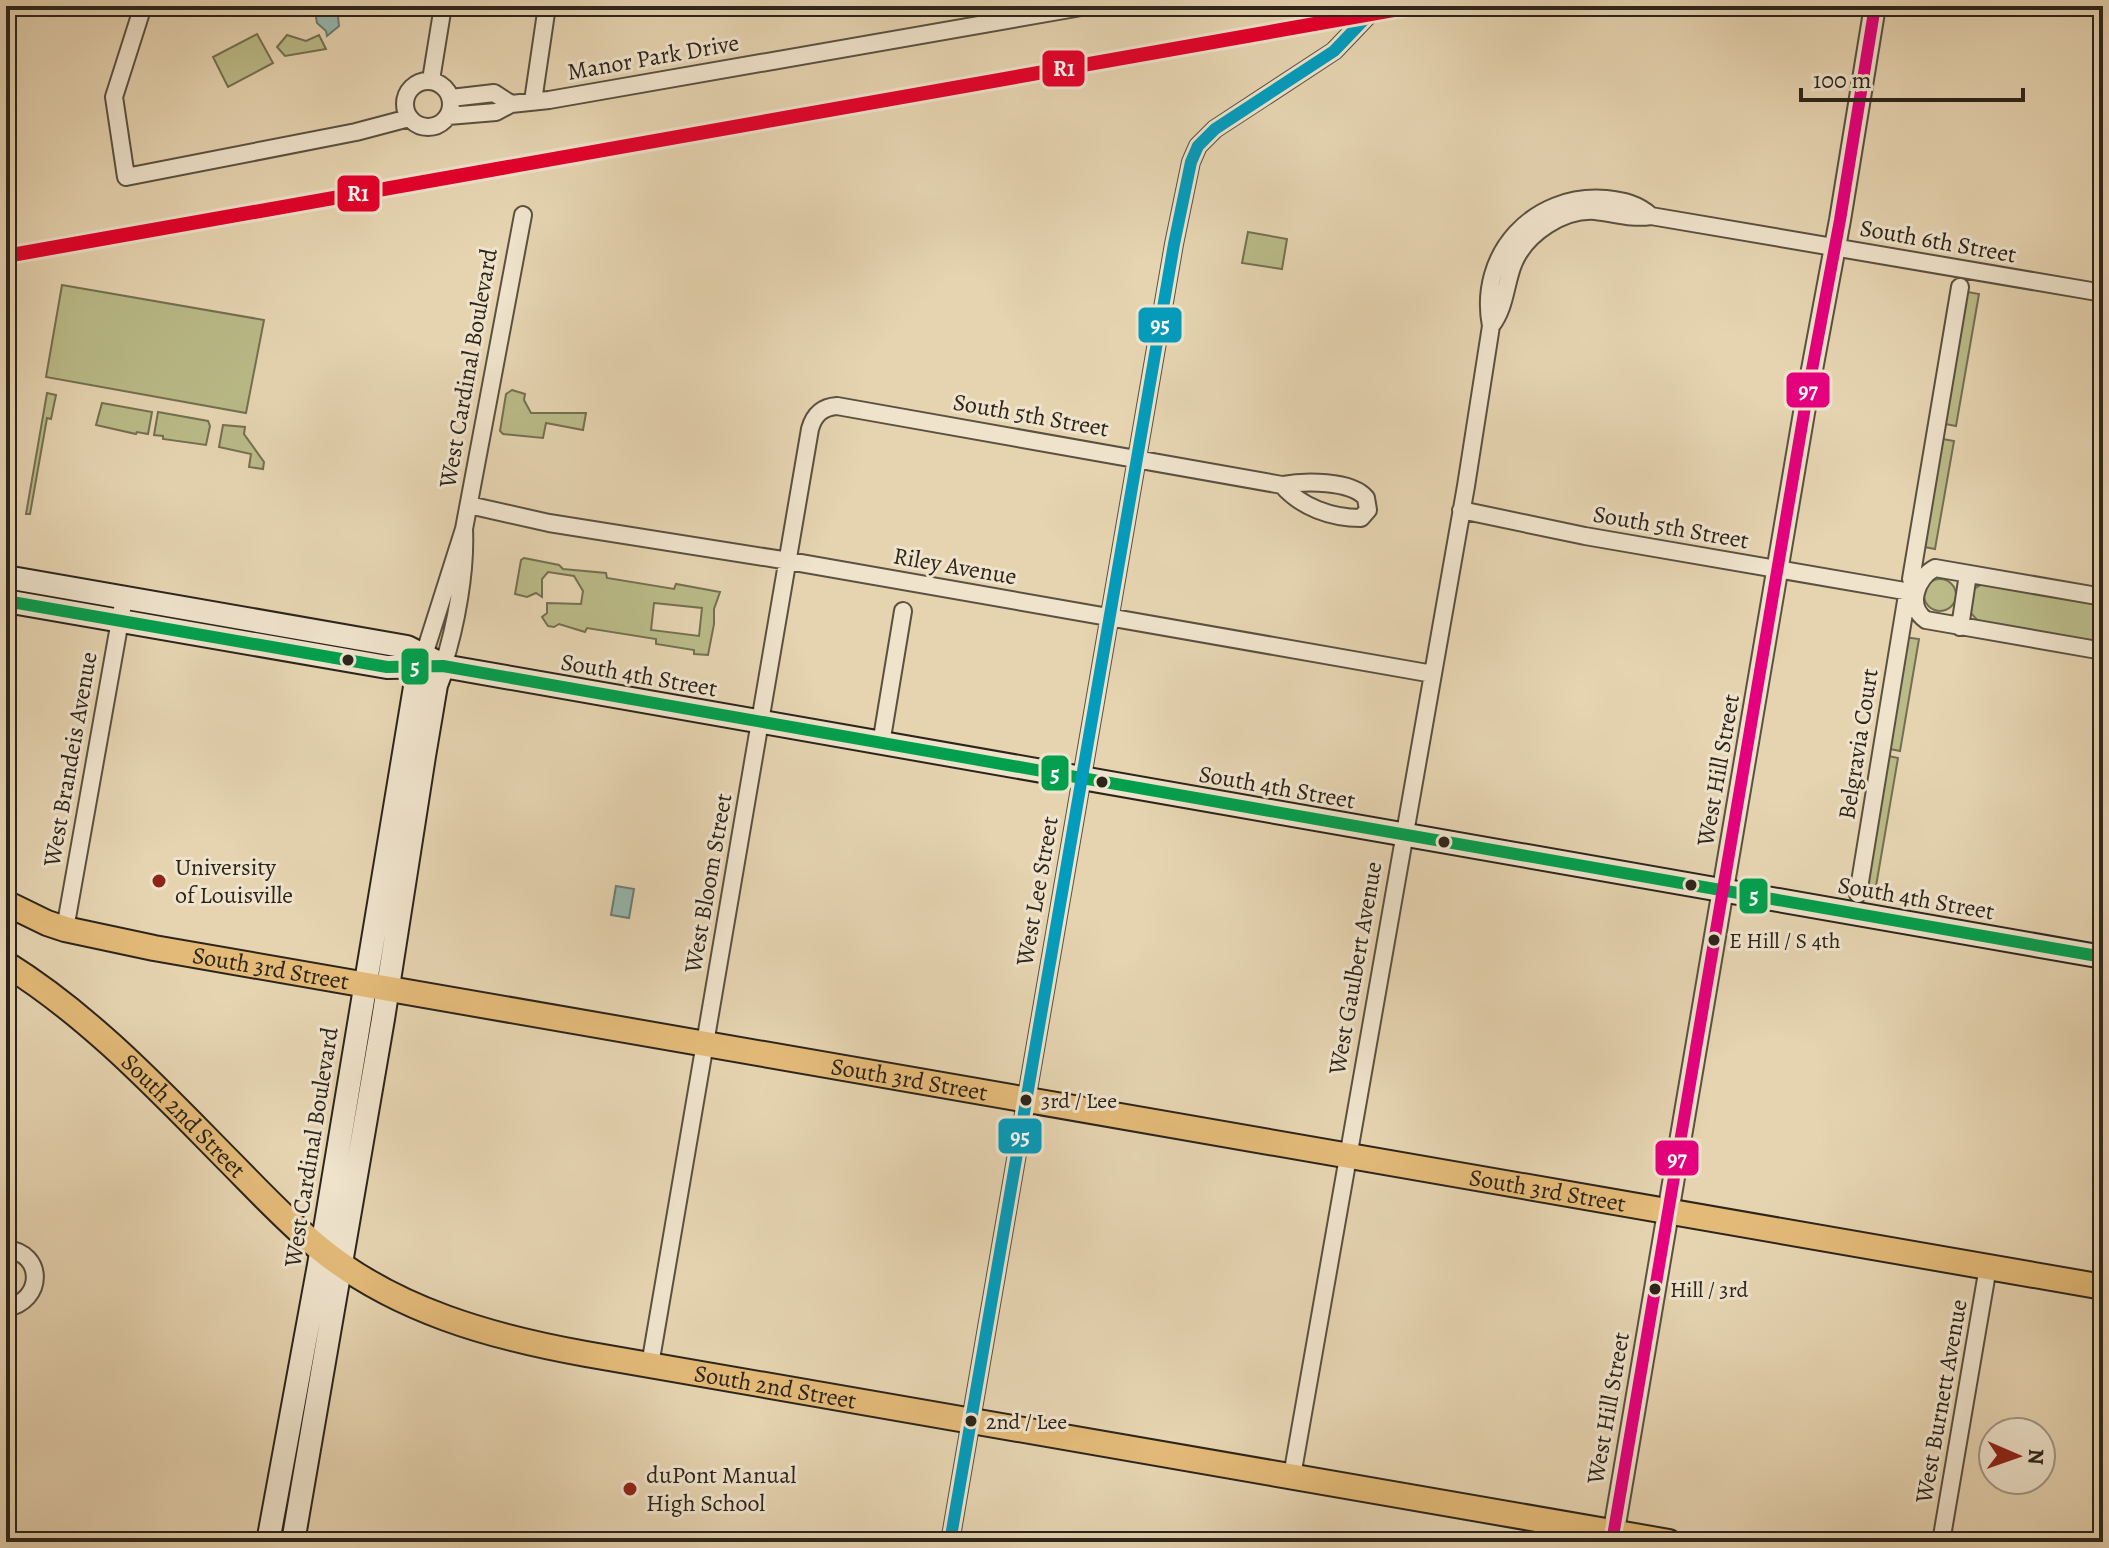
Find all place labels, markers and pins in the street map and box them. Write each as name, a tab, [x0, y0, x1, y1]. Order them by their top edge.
unlabelled marker	[340, 652, 356, 668]
unlabelled marker	[1094, 774, 1110, 790]
unlabelled marker	[1436, 834, 1452, 850]
place label: University of Louisville	[175, 851, 293, 911]
marker: University of Louisville	[150, 872, 168, 890]
unlabelled marker	[1683, 877, 1699, 893]
place label: E Hill / S 4th	[1729, 926, 1841, 956]
marker: E Hill / S 4th	[1706, 932, 1722, 948]
place label: 3rd / Lee	[1041, 1086, 1117, 1116]
marker: 3rd / Lee	[1018, 1092, 1034, 1108]
place label: Hill / 3rd	[1670, 1275, 1749, 1305]
marker: Hill / 3rd	[1647, 1281, 1663, 1297]
place label: 2nd / Lee	[986, 1407, 1067, 1437]
marker: 2nd / Lee	[963, 1413, 979, 1429]
place label: duPont Manual High School	[646, 1459, 796, 1519]
marker: duPont Manual High School	[621, 1480, 639, 1498]

